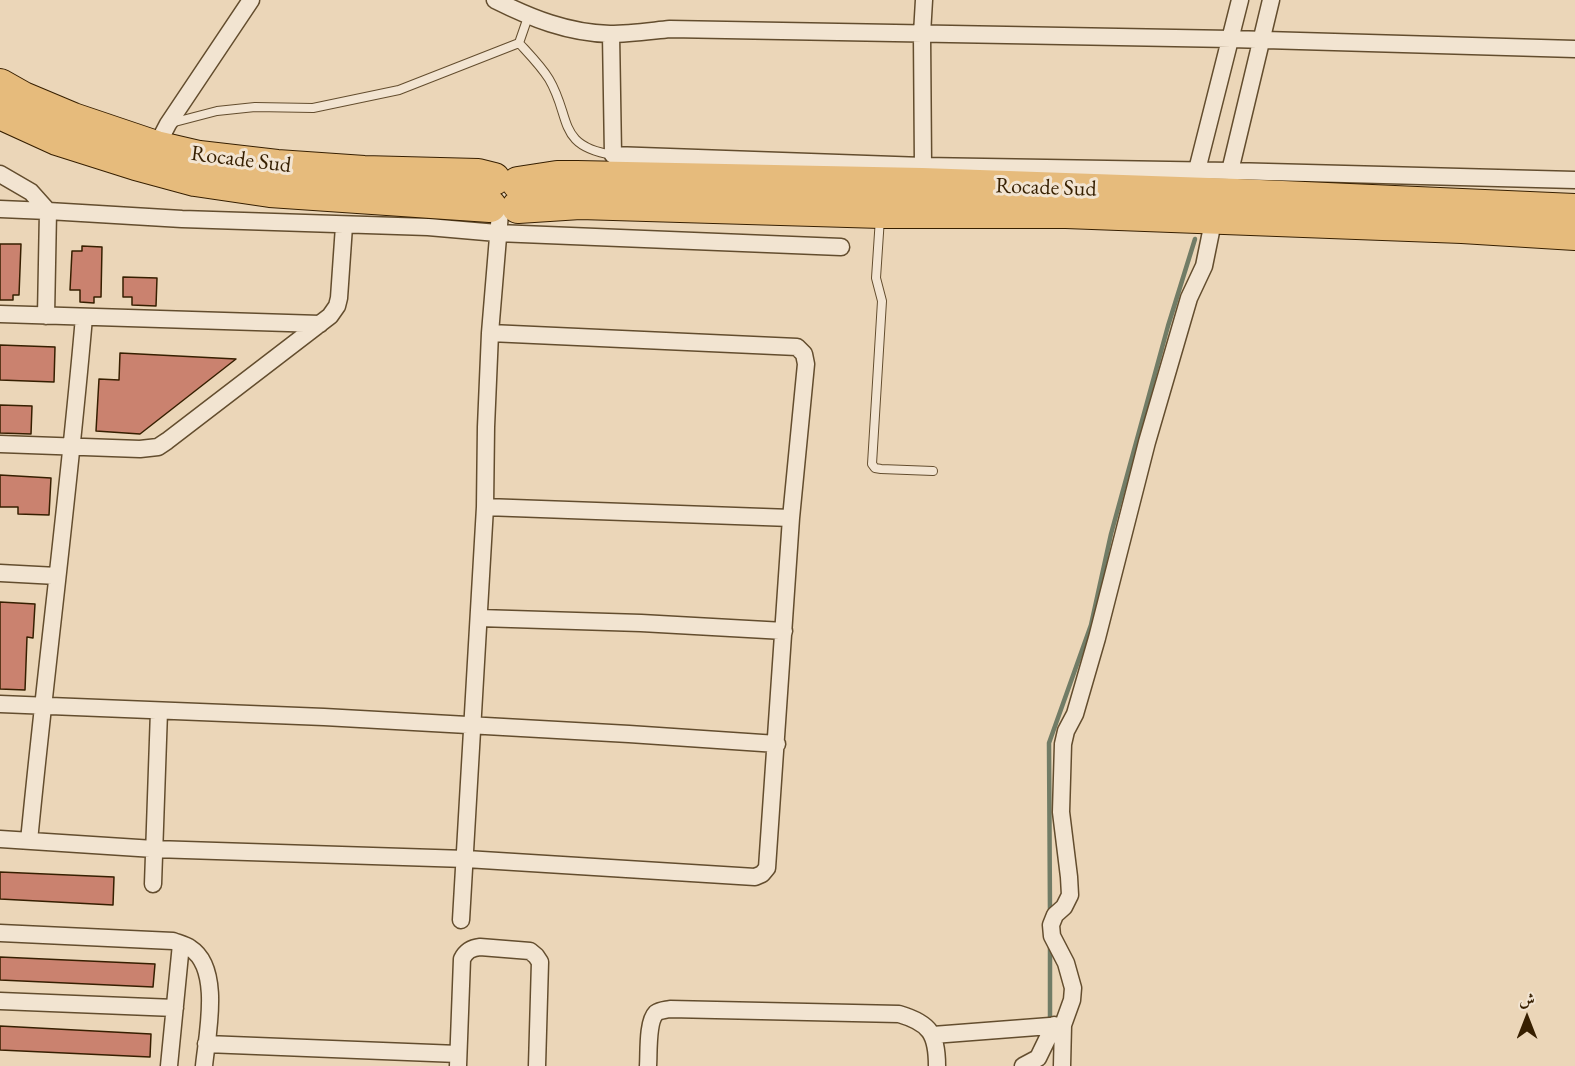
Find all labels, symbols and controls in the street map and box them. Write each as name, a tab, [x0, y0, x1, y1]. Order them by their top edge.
street label: Rocade Sud	[189, 141, 293, 179]
street label: Rocade Sud	[995, 173, 1097, 203]
north arrow	[1497, 988, 1557, 1048]
text: ش	[1519, 989, 1535, 1010]

